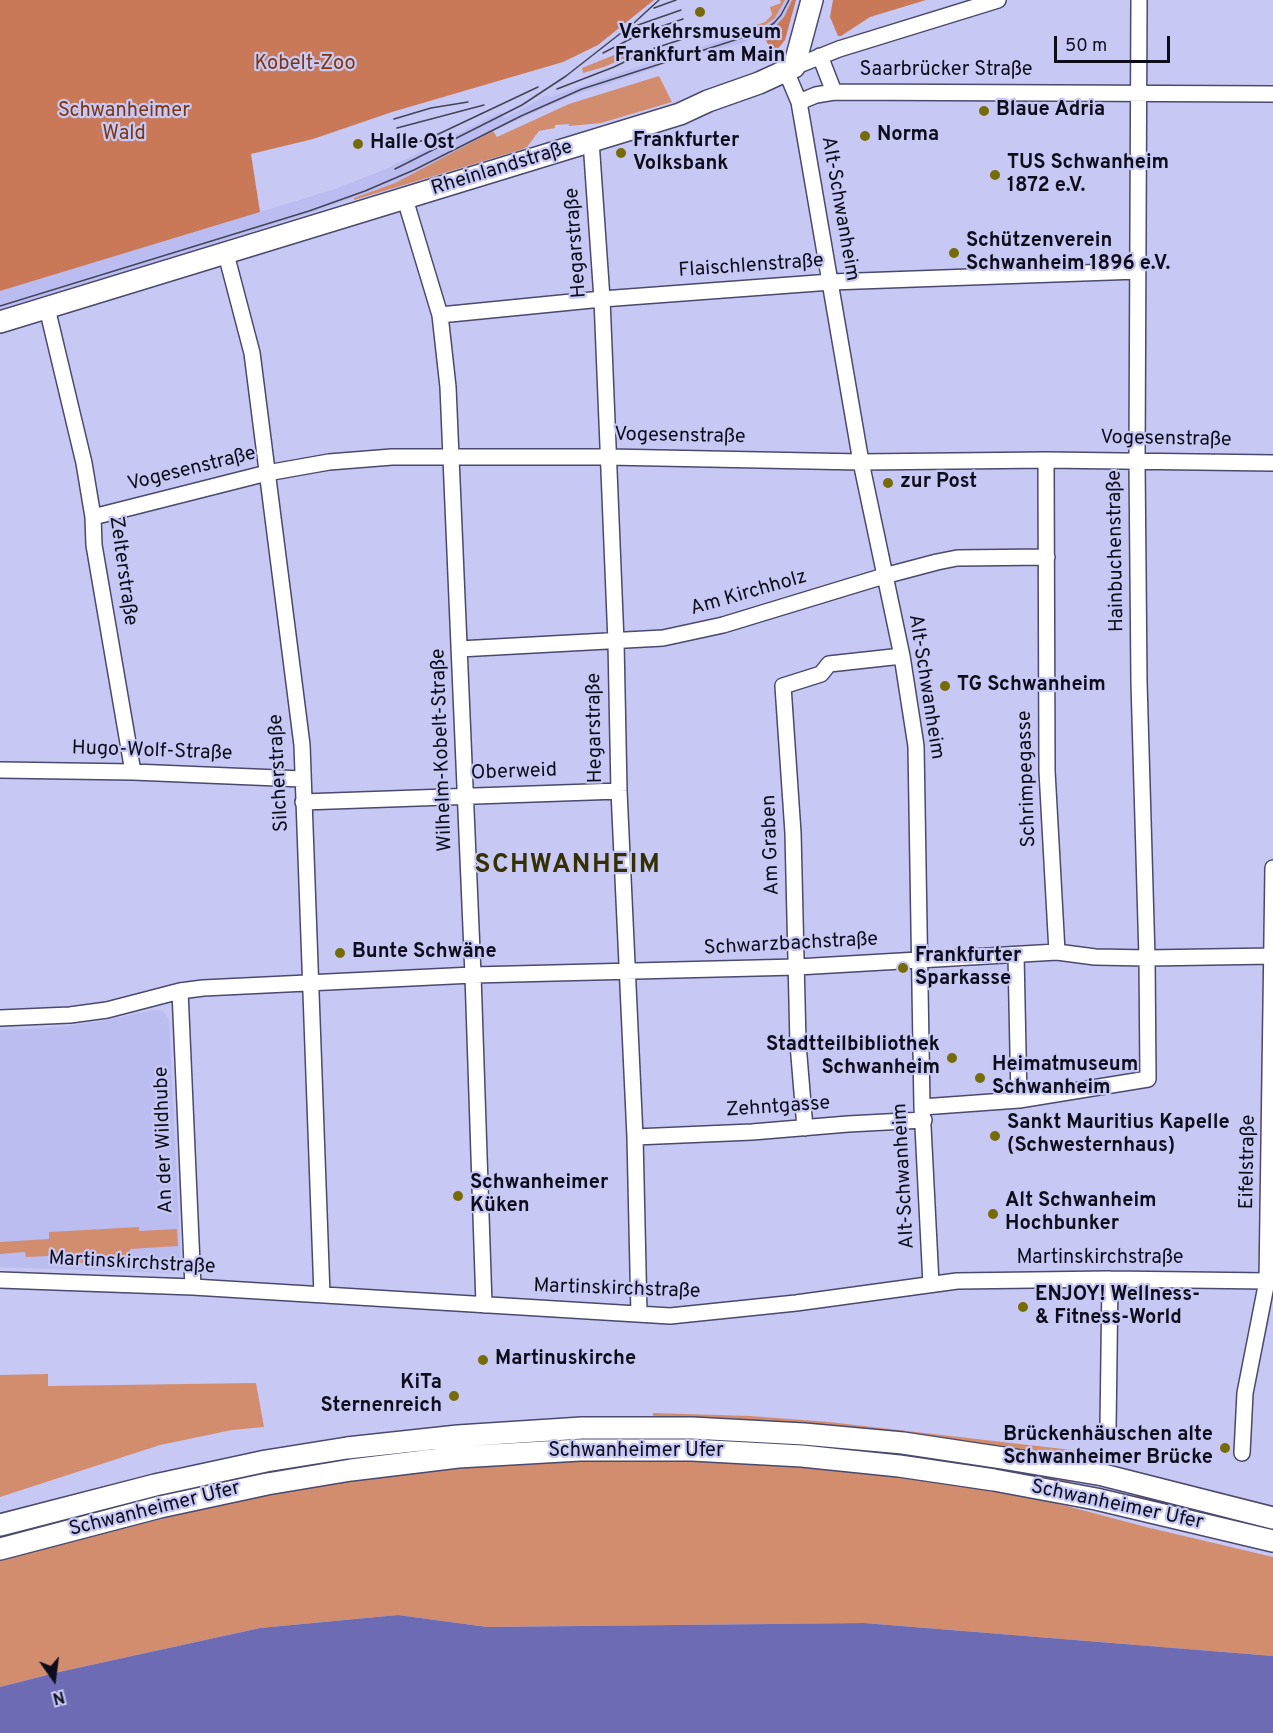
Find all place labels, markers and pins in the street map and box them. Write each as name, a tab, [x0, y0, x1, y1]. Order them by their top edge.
marker: Verkehrsmuseum Frankfurt am Main	[693, 5, 707, 19]
place label: Verkehrsmuseum Frankfurt am Main	[615, 22, 785, 69]
place label: Blaue Adria	[996, 99, 1105, 123]
marker: Blaue Adria	[977, 104, 991, 118]
place label: Norma	[877, 124, 939, 148]
marker: Norma	[858, 129, 872, 143]
place label: Frankfurter Volksbank	[633, 130, 739, 177]
place label: Halle Ost	[370, 132, 455, 156]
marker: Halle Ost	[351, 137, 365, 151]
marker: Frankfurter Volksbank	[614, 146, 628, 160]
place label: TUS Schwanheim 1872 e.V.	[1007, 152, 1169, 199]
marker: TUS Schwanheim 1872 e.V.	[988, 168, 1002, 182]
place label: Schützenverein Schwanheim 1896 e.V.	[966, 230, 1170, 277]
marker: Schützenverein Schwanheim 1896 e.V.	[947, 246, 961, 260]
place label: zur Post	[900, 471, 977, 495]
marker: zur Post	[881, 476, 895, 490]
place label: TG Schwanheim	[957, 674, 1106, 698]
marker: TG Schwanheim	[938, 679, 952, 693]
place label: Bunte Schwäne	[352, 941, 497, 965]
place label: Frankfurter Sparkasse	[915, 945, 1021, 992]
marker: Bunte Schwäne	[333, 946, 347, 960]
marker: Frankfurter Sparkasse	[896, 961, 910, 975]
place label: Stadtteilbibliothek Schwanheim	[766, 1034, 940, 1081]
marker: Stadtteilbibliothek Schwanheim	[945, 1051, 959, 1065]
place label: Heimatmuseum Schwanheim	[992, 1054, 1138, 1101]
marker: Heimatmuseum Schwanheim	[973, 1071, 987, 1085]
place label: Sankt Mauritius Kapelle (Schwesternhaus)	[1007, 1112, 1230, 1159]
marker: Sankt Mauritius Kapelle (Schwesternhaus)	[988, 1129, 1002, 1143]
place label: Schwanheimer Küken	[470, 1172, 608, 1219]
marker: Schwanheimer Küken	[451, 1189, 465, 1203]
place label: Alt Schwanheim Hochbunker	[1005, 1190, 1157, 1237]
marker: Alt Schwanheim Hochbunker	[986, 1207, 1000, 1221]
place label: ENJOY! Wellness- & Fitness-World	[1035, 1284, 1200, 1331]
marker: ENJOY! Wellness- & Fitness-World	[1016, 1300, 1030, 1314]
place label: Martinuskirche	[495, 1348, 636, 1372]
marker: Martinuskirche	[476, 1353, 490, 1367]
place label: KiTa Sternenreich	[321, 1372, 442, 1419]
marker: KiTa Sternenreich	[447, 1389, 461, 1403]
place label: Brückenhäuschen alte Schwanheimer Brücke	[1003, 1424, 1213, 1471]
marker: Brückenhäuschen alte Schwanheimer Brücke	[1218, 1441, 1232, 1455]

